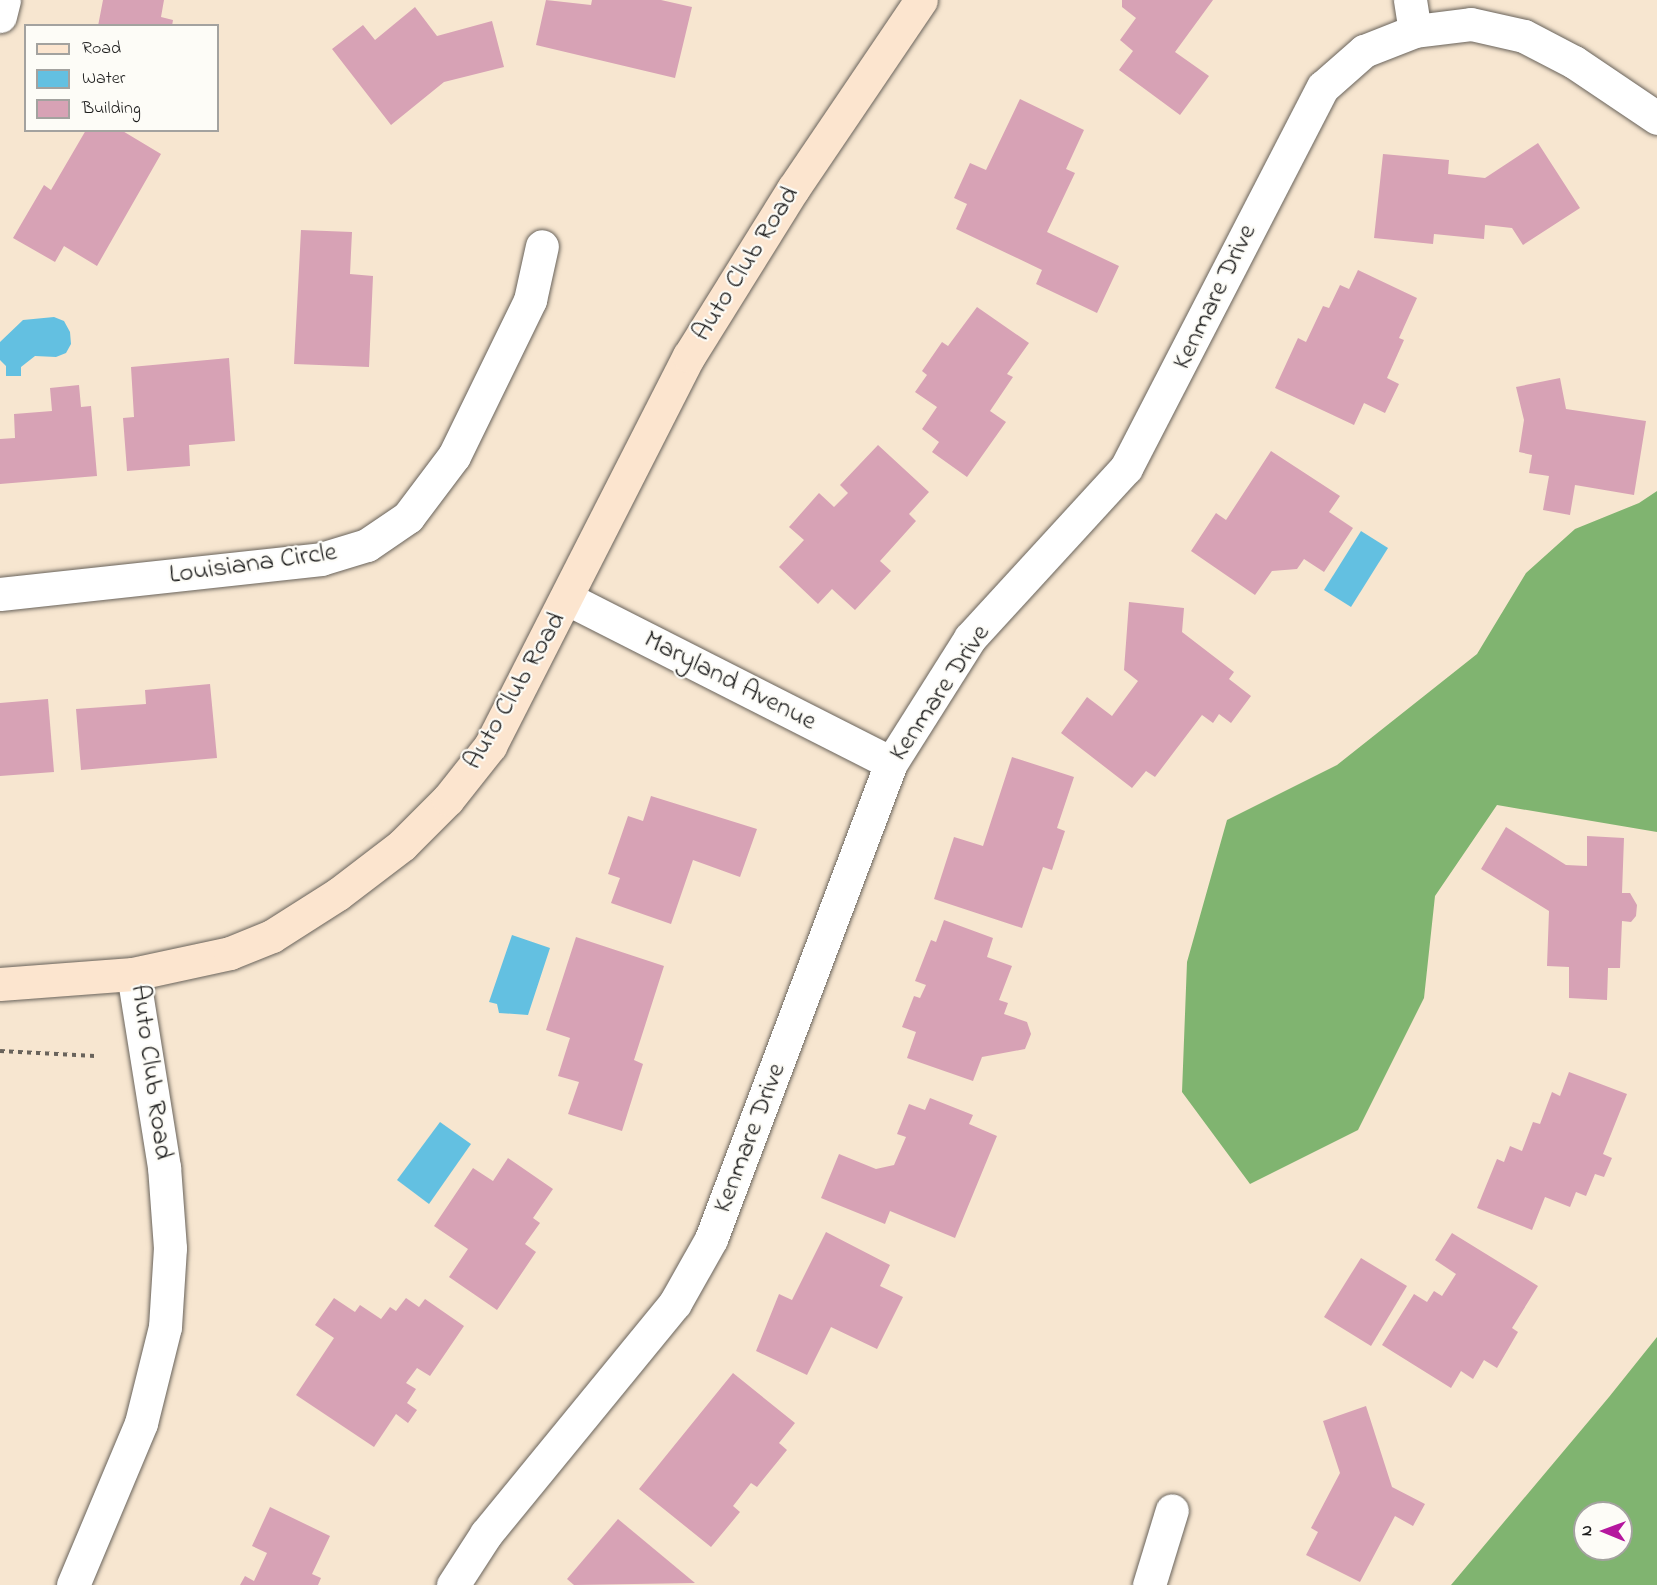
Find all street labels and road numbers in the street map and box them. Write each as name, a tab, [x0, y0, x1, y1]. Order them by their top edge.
street label: Auto Club Road	[686, 181, 806, 347]
street label: Kenmare Drive	[1166, 219, 1264, 375]
street label: Louisiana Circle	[167, 536, 339, 592]
street label: Auto Club Road	[457, 607, 573, 775]
street label: Kenmare Drive	[882, 619, 998, 767]
street label: Maryland Avenue	[638, 624, 822, 738]
street label: Auto Club Road	[123, 982, 179, 1162]
street label: Kenmare Drive	[707, 1059, 793, 1217]

